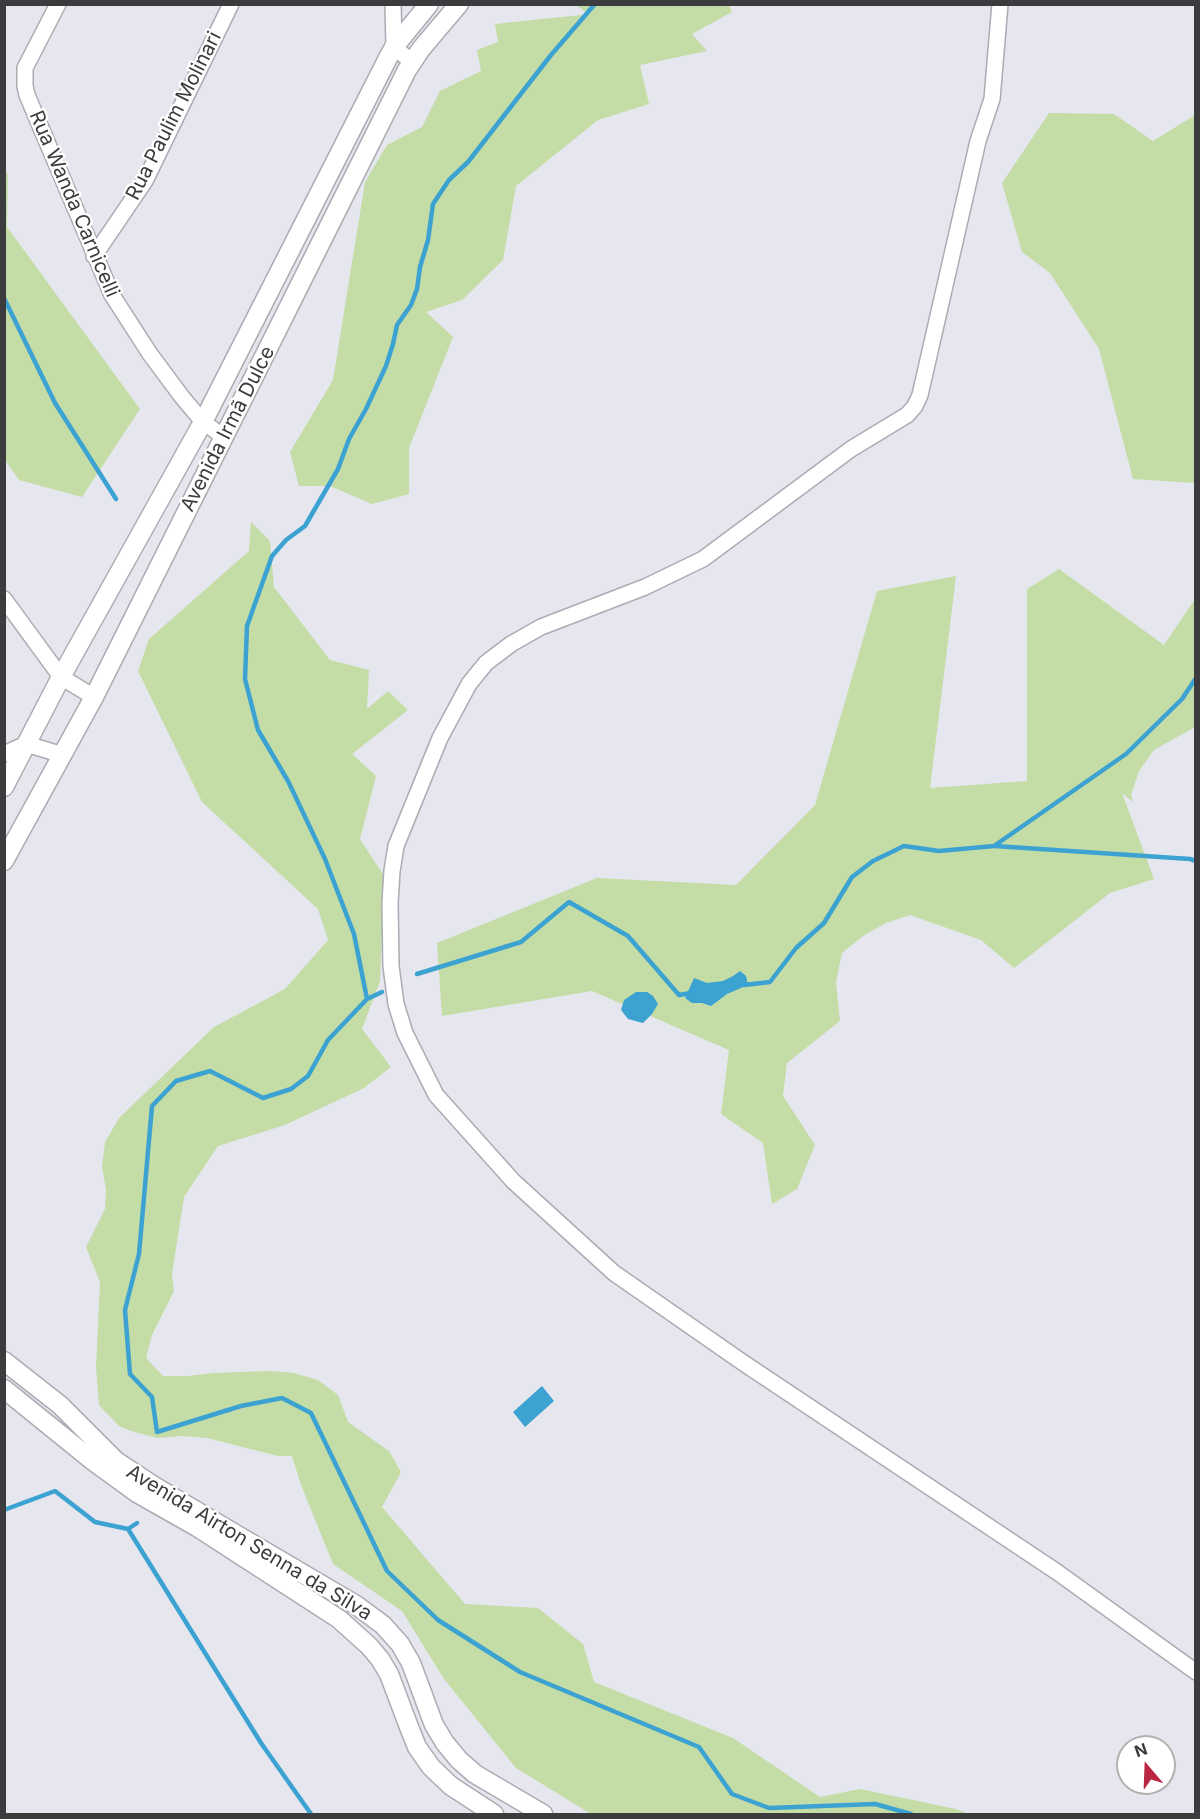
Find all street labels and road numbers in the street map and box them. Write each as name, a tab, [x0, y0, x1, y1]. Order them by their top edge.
street label: Rua Paulim Molinari	[121, 28, 227, 204]
street label: Rua Wanda Carnicelli	[24, 107, 124, 301]
street label: Avenida Irmã Dulce	[176, 342, 280, 516]
street label: Avenida Airton Senna da Silva	[122, 1460, 376, 1626]

